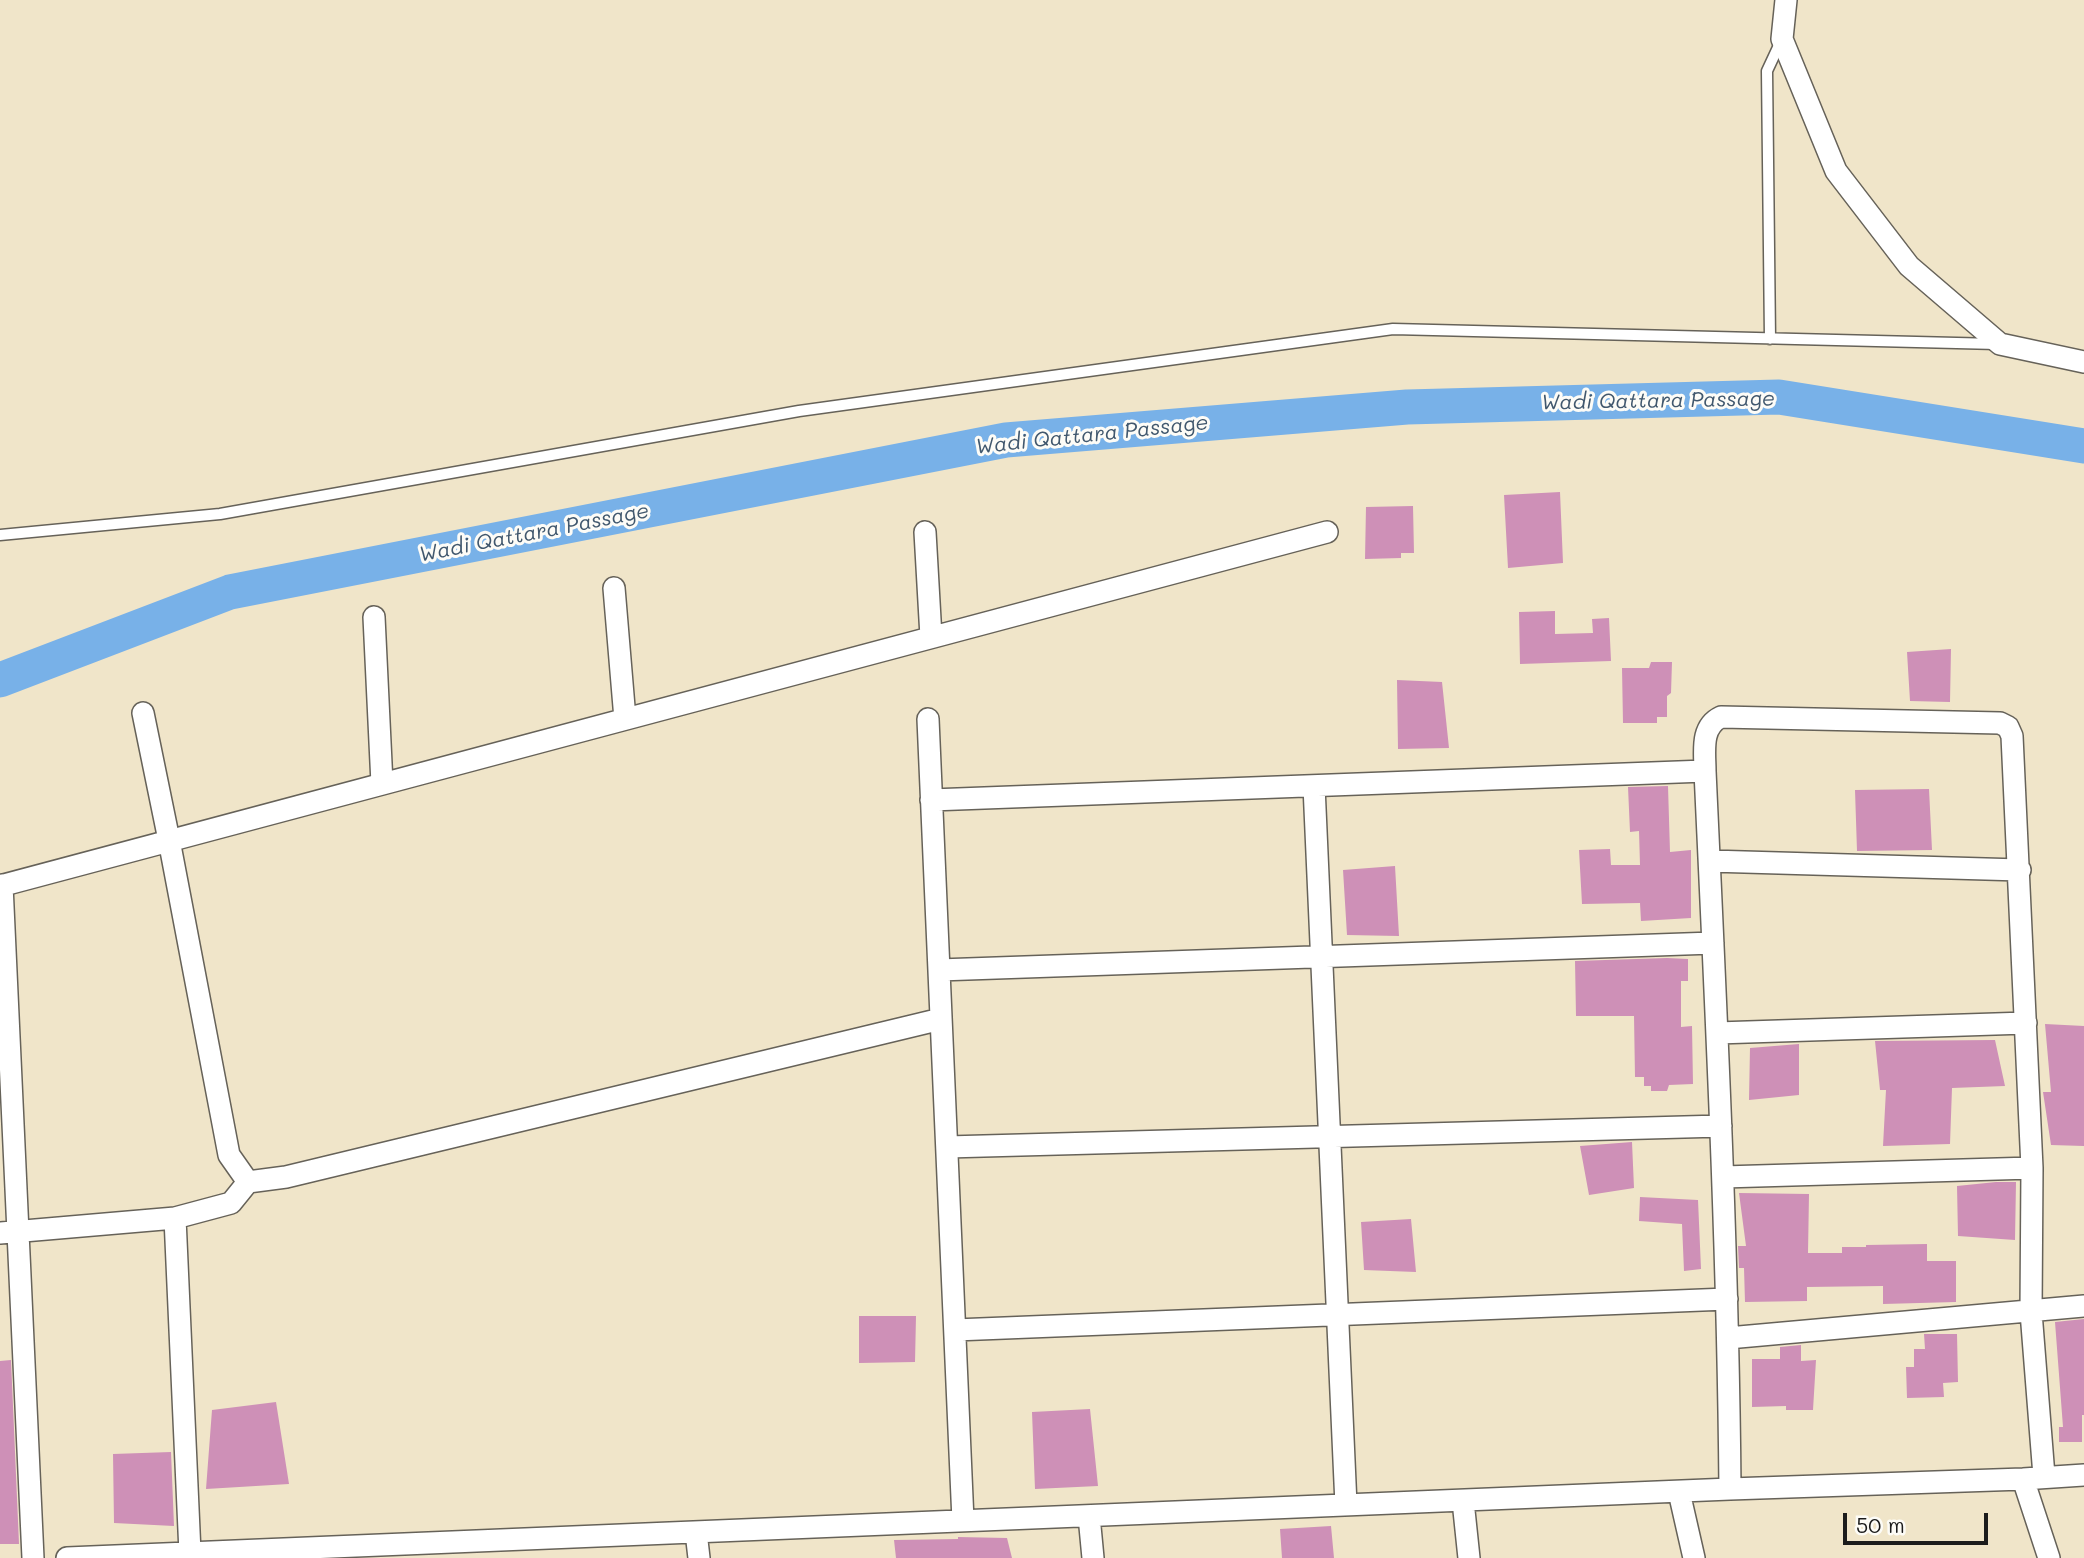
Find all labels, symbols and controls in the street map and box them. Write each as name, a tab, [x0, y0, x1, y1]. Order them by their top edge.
water label: Wadi Qattara Passage	[1541, 386, 1775, 416]
water label: Wadi Qattara Passage	[974, 410, 1210, 460]
water label: Wadi Qattara Passage	[417, 498, 651, 568]
scale bar	[1846, 1498, 1991, 1542]
text: 50 m	[1856, 1511, 1905, 1538]

